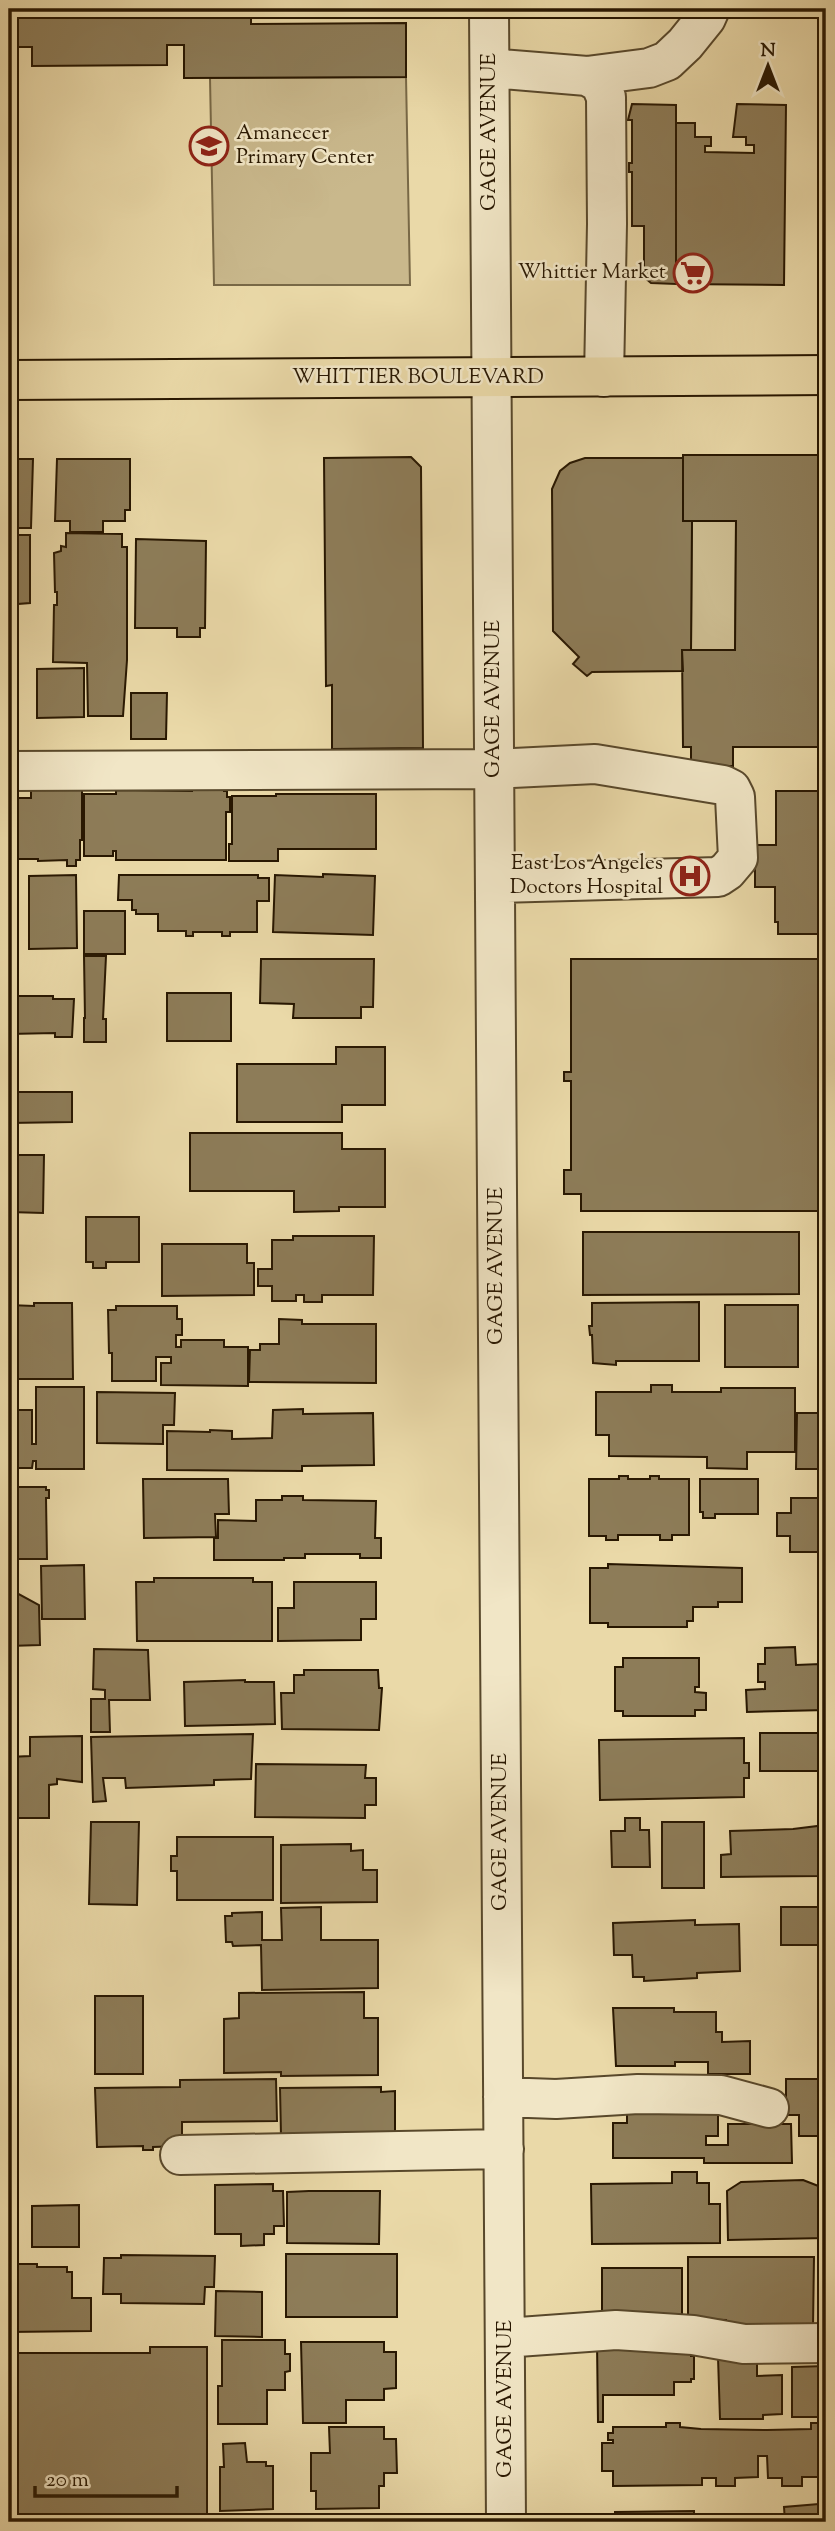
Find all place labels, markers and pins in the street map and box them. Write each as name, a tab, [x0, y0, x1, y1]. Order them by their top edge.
place label: Amanecer Primary Center	[236, 119, 374, 173]
school or university icon: Amanecer Primary Center	[188, 125, 230, 167]
supermarket icon: Whittier Market	[672, 252, 714, 294]
place label: Whittier Market	[518, 258, 666, 288]
place label: East Los Angeles Doctors Hospital	[510, 849, 663, 903]
hospital icon: East Los Angeles Doctors Hospital	[669, 855, 711, 897]

